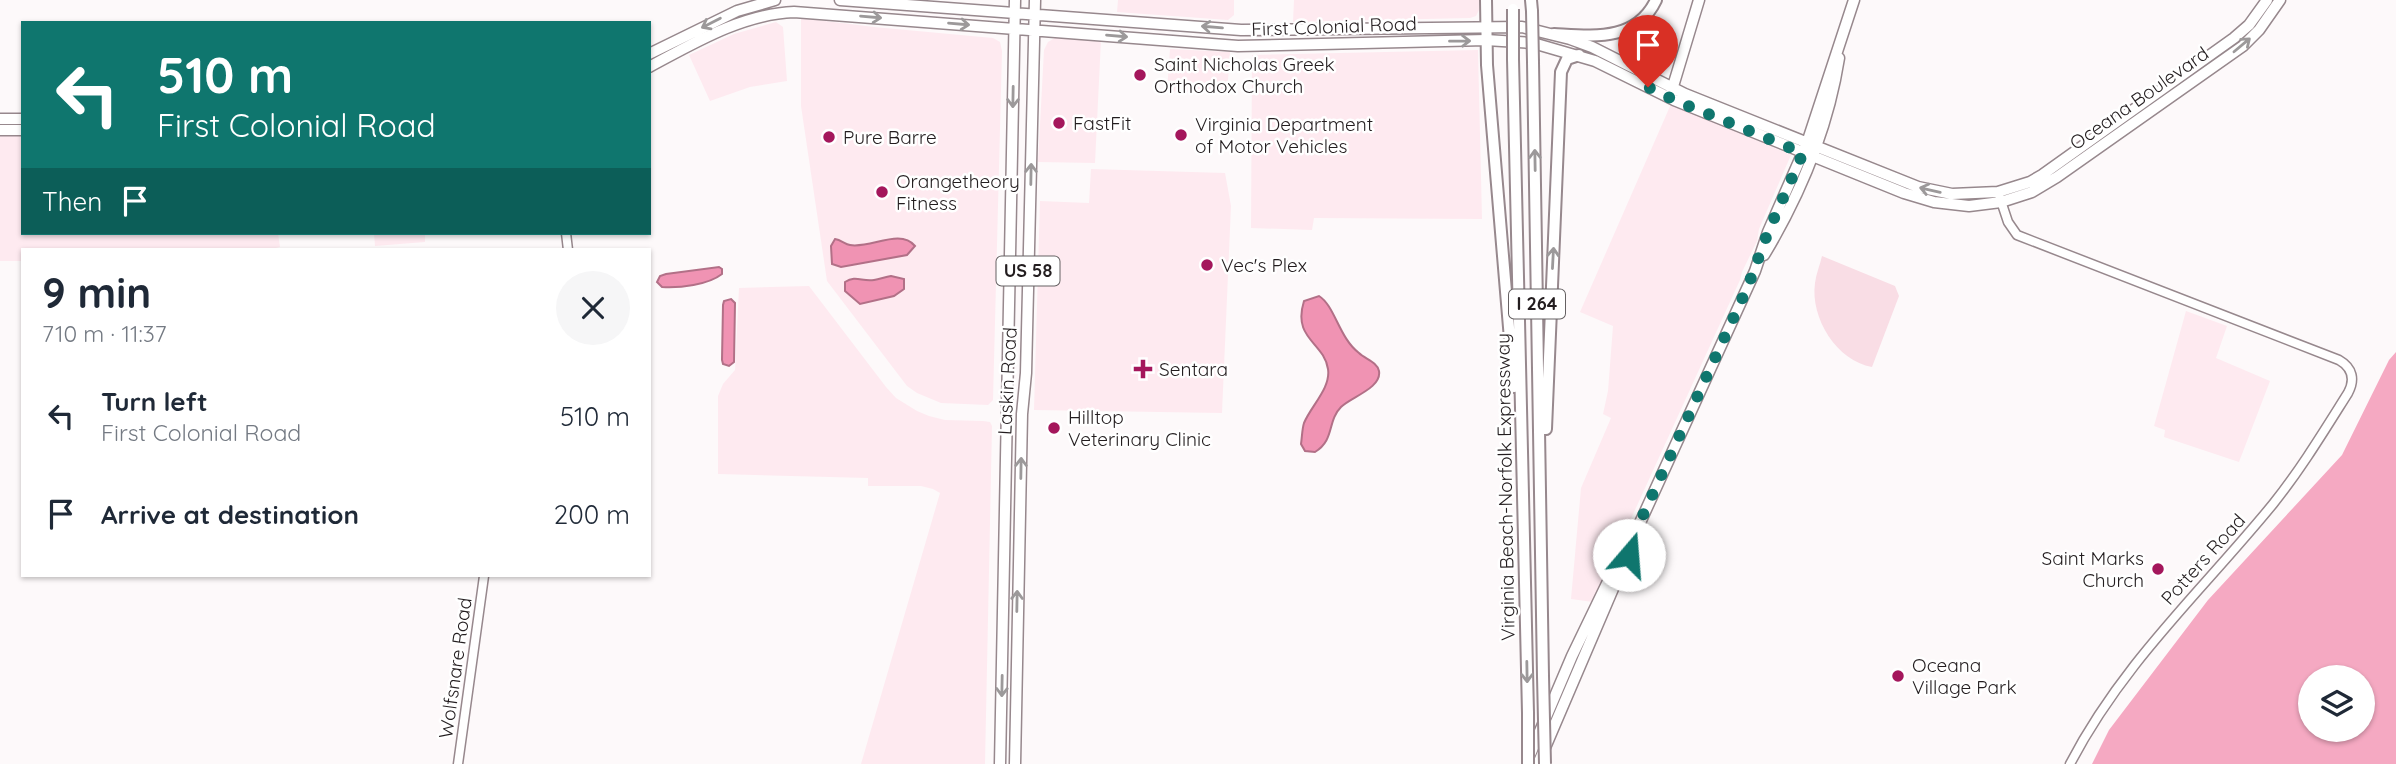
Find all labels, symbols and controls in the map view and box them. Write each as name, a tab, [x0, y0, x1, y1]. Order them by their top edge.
one-way arrow	[860, 11, 882, 24]
street label: First Colonial Road	[1251, 11, 1417, 41]
pin	[1618, 15, 1678, 87]
one-way arrow	[701, 16, 722, 30]
one-way arrow	[948, 18, 970, 31]
one-way arrow	[1201, 20, 1224, 33]
icon: arrive	[1629, 26, 1667, 64]
one-way arrow	[1105, 30, 1127, 43]
one-way arrow	[1449, 34, 1472, 47]
one-way arrow	[2233, 37, 2251, 53]
street label: Oceana Boulevard	[2065, 41, 2213, 155]
text: 510 m	[157, 44, 293, 105]
icon: left	[42, 49, 133, 140]
place label: Saint Nicholas Greek Orthodox Church	[1154, 52, 1335, 98]
marker: Saint Nicholas Greek Orthodox Church	[1132, 67, 1148, 83]
one-way arrow	[1006, 85, 1020, 108]
text: First Colonial Road	[157, 105, 436, 145]
place label: FastFit	[1073, 111, 1132, 135]
place label: Virginia Department of Motor Vehicles	[1195, 112, 1373, 158]
marker: FastFit	[1051, 115, 1067, 131]
place label: Pure Barre	[843, 125, 937, 149]
marker: Virginia Department of Motor Vehicles	[1173, 127, 1189, 143]
marker: Pure Barre	[821, 129, 837, 145]
one-way arrow	[1528, 149, 1542, 172]
one-way arrow	[1024, 163, 1038, 186]
place label: Orangetheory Fitness	[896, 169, 1020, 215]
icon: arrive	[116, 182, 154, 220]
one-way arrow	[1919, 183, 1942, 196]
marker: Orangetheory Fitness	[874, 184, 890, 200]
text: Then	[42, 185, 102, 218]
one-way arrow	[1546, 247, 1559, 270]
place label: Vec's Plex	[1221, 253, 1307, 277]
road number: US 58	[996, 256, 1060, 286]
marker: Vec's Plex	[1199, 257, 1215, 273]
text: 9 min	[42, 266, 151, 319]
button: close	[556, 271, 630, 345]
road number: I 264	[1509, 290, 1565, 318]
text: 710 m · 11:37	[42, 319, 167, 348]
street label: Laskin Road	[992, 326, 1022, 436]
street label: Virginia Beach-Norfolk Expressway	[1490, 333, 1520, 641]
place label: Sentara	[1159, 357, 1228, 381]
marker: Sentara	[1133, 359, 1153, 379]
text: Turn left	[101, 385, 208, 418]
icon: left	[42, 397, 80, 435]
text: 510 m	[560, 400, 630, 433]
place label: Hilltop Veterinary Clinic	[1068, 405, 1211, 451]
text: First Colonial Road	[101, 418, 301, 447]
marker: Hilltop Veterinary Clinic	[1046, 420, 1062, 436]
one-way arrow	[1015, 457, 1028, 480]
icon: arrive	[42, 495, 80, 533]
text: Arrive at destination	[101, 498, 359, 531]
text: 200 m	[554, 498, 630, 531]
street label: Potters Road	[2156, 508, 2250, 610]
position arrow	[1592, 518, 1666, 592]
place label: Saint Marks Church	[2042, 546, 2144, 592]
marker: Saint Marks Church	[2150, 561, 2166, 577]
one-way arrow	[1011, 589, 1024, 612]
street label: Wolfsnare Road	[433, 596, 477, 740]
place label: Oceana Village Park	[1912, 653, 2017, 699]
one-way arrow	[1520, 660, 1534, 683]
map controls	[2298, 665, 2375, 742]
button: layers	[2298, 665, 2375, 742]
marker: Oceana Village Park	[1890, 668, 1906, 684]
one-way arrow	[995, 674, 1009, 697]

